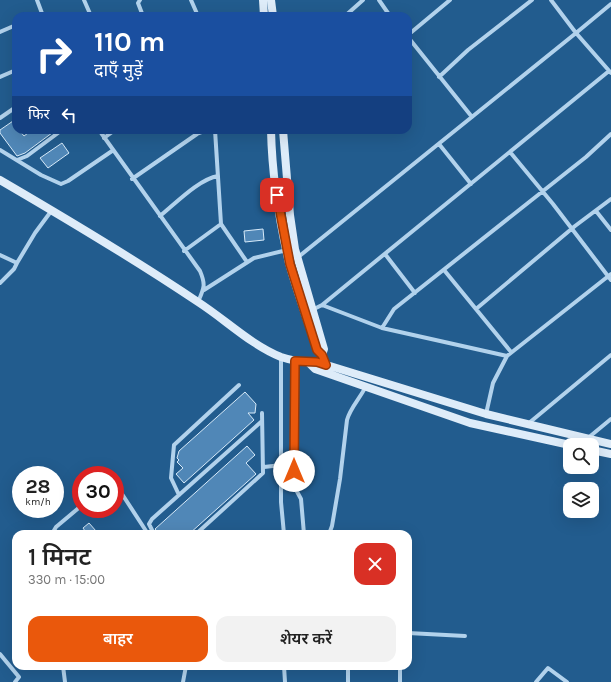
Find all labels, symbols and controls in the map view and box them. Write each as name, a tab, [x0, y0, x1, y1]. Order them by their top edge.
text: 110 m	[94, 25, 165, 58]
icon: right	[28, 28, 80, 80]
text: दाएँ मुड़ें	[94, 59, 143, 81]
icon: left	[58, 104, 80, 126]
text: फिर	[28, 105, 50, 123]
pin	[260, 178, 294, 212]
icon: arrive	[266, 184, 288, 206]
map controls	[563, 438, 599, 518]
button: search	[563, 438, 599, 474]
position arrow	[273, 450, 315, 492]
speed limit sign: 30	[72, 466, 124, 518]
text: 28	[25, 475, 51, 498]
button: layers	[563, 482, 599, 518]
text: km/h	[25, 496, 51, 508]
text: 1 मिनट	[28, 543, 91, 571]
button: close	[354, 543, 396, 585]
text: 330 m · 15:00	[28, 572, 105, 587]
button: बाहर	[28, 616, 208, 662]
button: शेयर करें	[216, 616, 396, 662]

